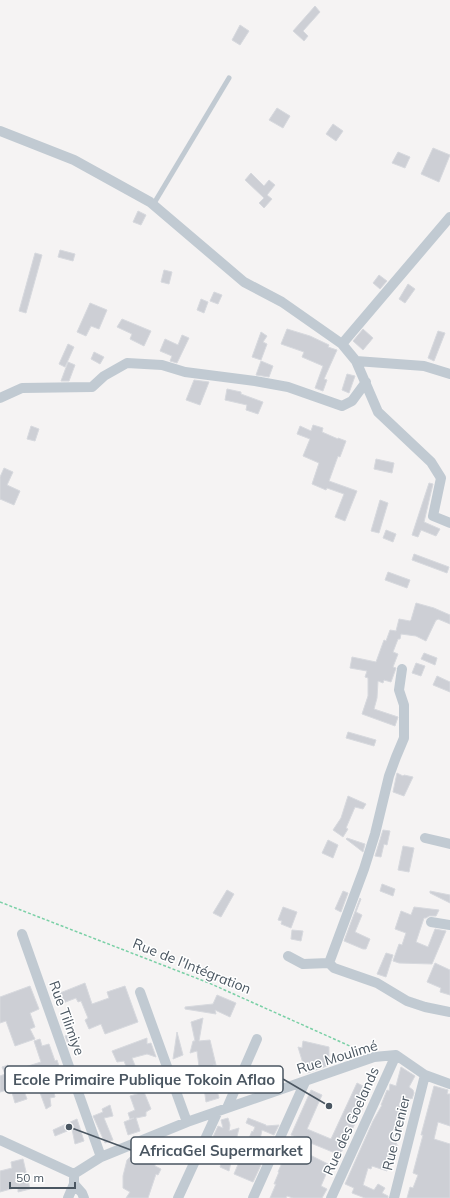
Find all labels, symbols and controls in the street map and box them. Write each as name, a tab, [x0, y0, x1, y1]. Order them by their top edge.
street label: Rue de l'Intégration	[130, 934, 254, 998]
street label: Rue Tilimiye	[45, 978, 89, 1058]
street label: Rue Moulimé	[294, 1036, 380, 1078]
street label: Rue des Goelands	[319, 1064, 383, 1178]
callout: Ecole Primaire Publique Tokoin Aflao	[5, 1066, 283, 1093]
text: Ecole Primaire Publique Tokoin Aflao	[13, 1070, 275, 1089]
street label: Rue Grenier	[378, 1093, 414, 1172]
callout: AfricaGel Supermarket	[131, 1137, 311, 1164]
text: AfricaGel Supermarket	[139, 1141, 303, 1160]
scale bar	[10, 1164, 75, 1190]
text: 50 m	[16, 1170, 44, 1185]

